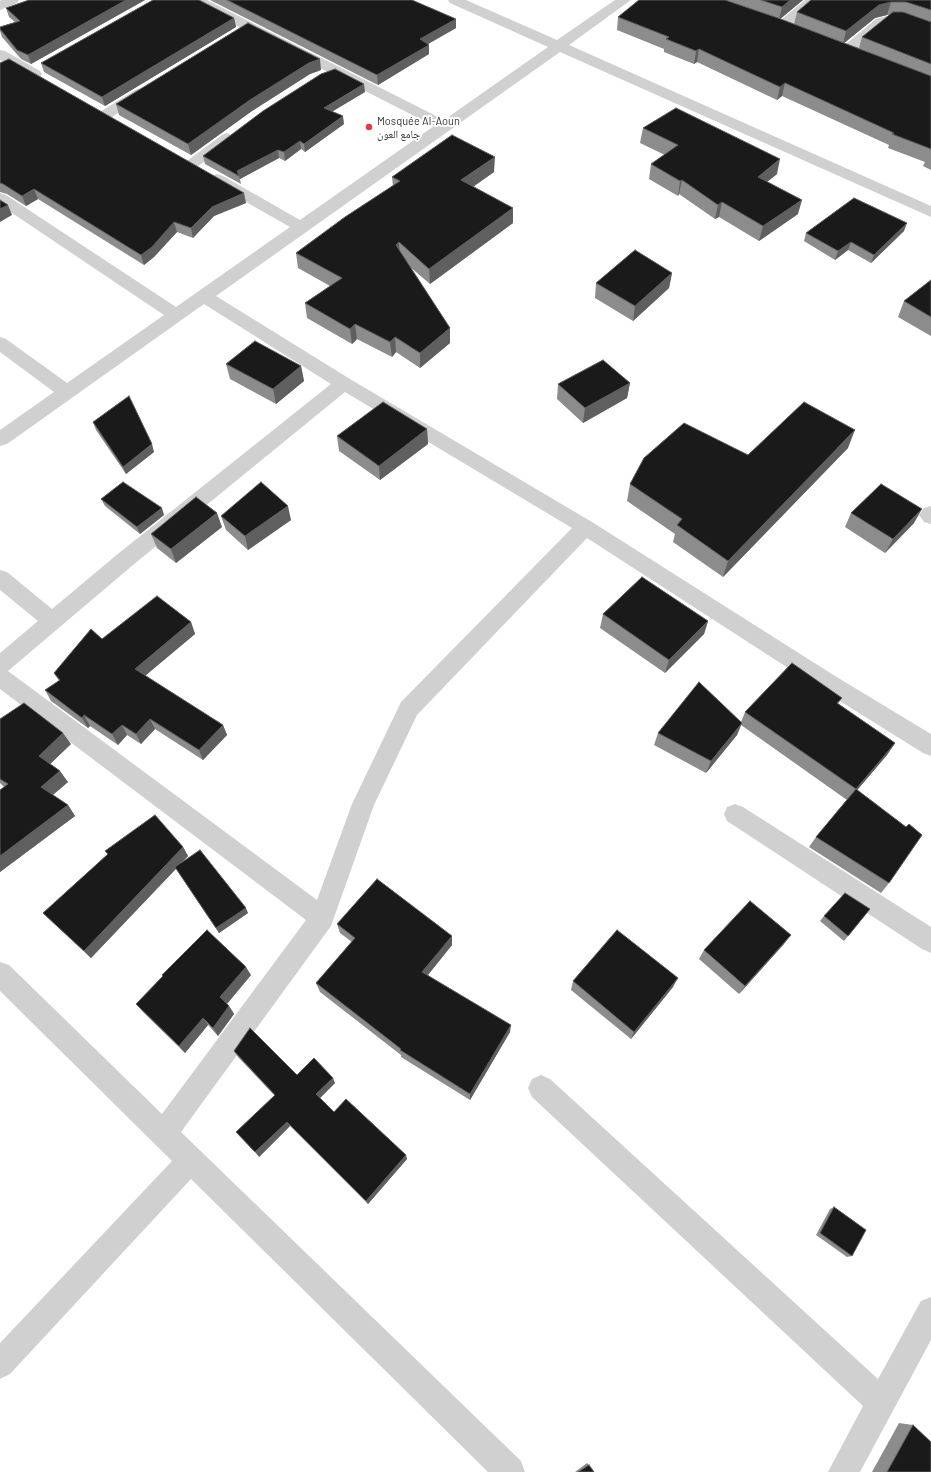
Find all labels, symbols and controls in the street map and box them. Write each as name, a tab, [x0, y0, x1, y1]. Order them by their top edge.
place label: Mosquée Al-Aoun جامع العون	[377, 114, 460, 140]
marker: Mosquée Al-Aoun جامع العون	[364, 122, 374, 132]

